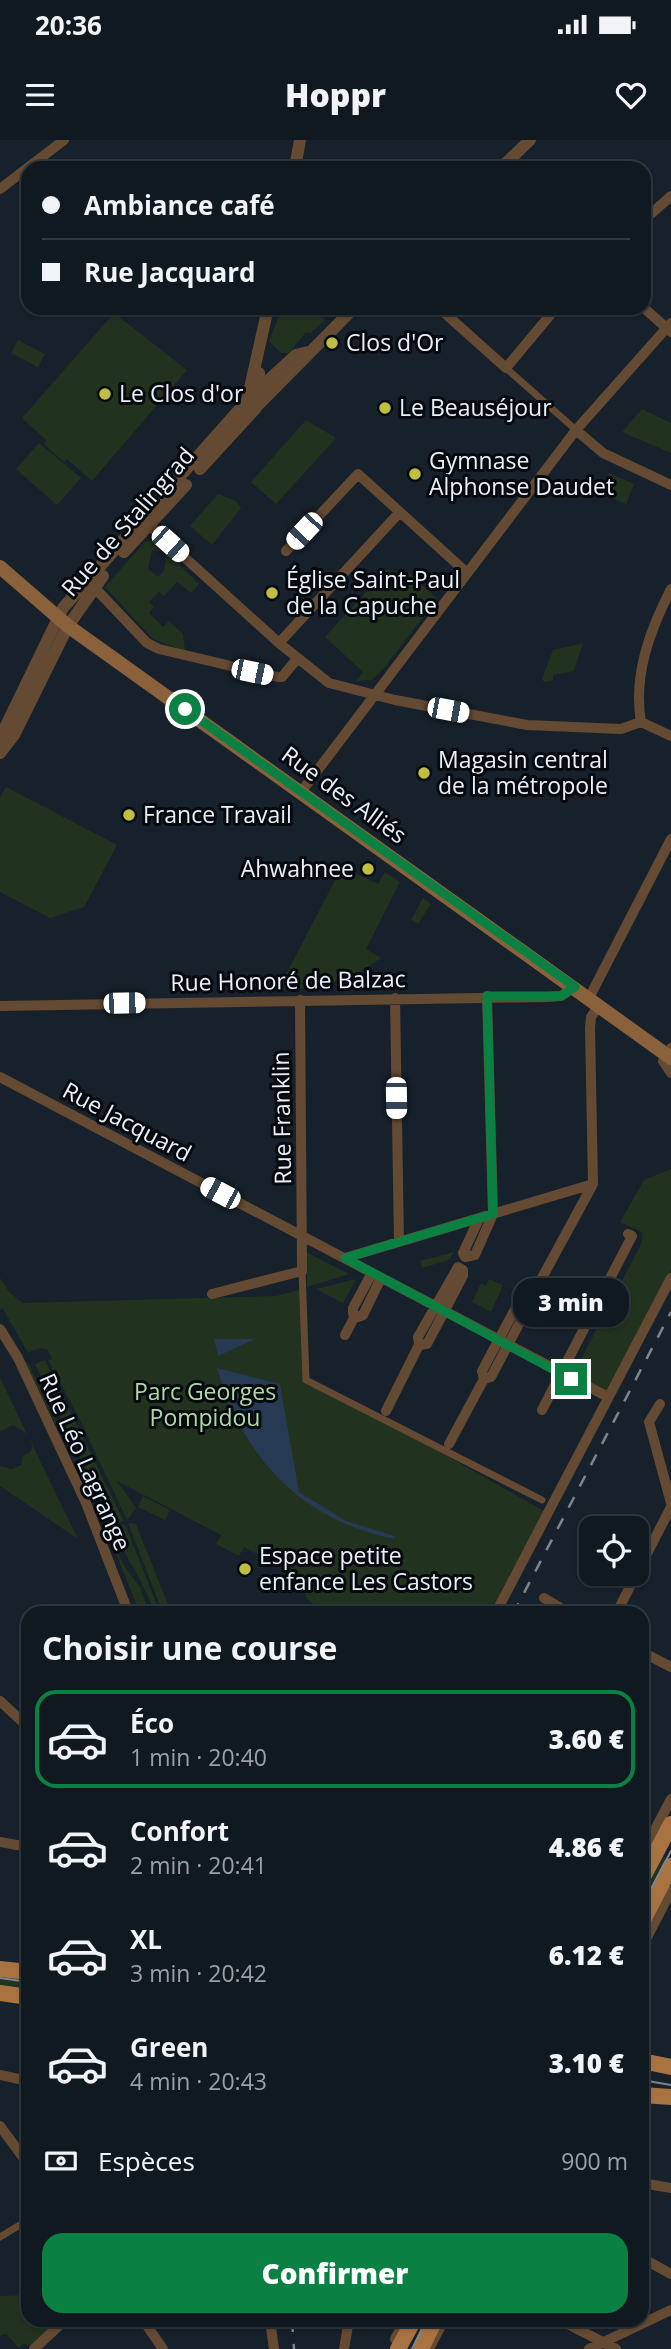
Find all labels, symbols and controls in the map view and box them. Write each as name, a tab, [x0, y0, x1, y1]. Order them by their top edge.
text: 20:36	[35, 7, 102, 43]
text: Hoppr	[285, 73, 386, 116]
icon: menu	[21, 76, 59, 114]
icon: heart	[612, 76, 650, 114]
text: Ambiance café	[84, 187, 275, 223]
text: Rue Jacquard	[84, 254, 256, 290]
place label: Clos d'Or	[346, 326, 444, 358]
marker: Clos d'Or	[324, 335, 340, 351]
place label: Le Clos d'or	[119, 377, 244, 409]
marker: Le Clos d'or	[97, 386, 113, 402]
place label: Le Beauséjour	[399, 391, 552, 423]
marker: Le Beauséjour	[377, 400, 393, 416]
street label: Rue de Stalingrad	[53, 440, 201, 603]
place label: Gymnase Alphonse Daudet	[429, 444, 614, 502]
marker: Gymnase Alphonse Daudet	[407, 466, 423, 482]
car	[282, 508, 327, 554]
car	[148, 522, 193, 566]
place label: Église Saint-Paul de la Capuche	[286, 563, 460, 621]
marker: Église Saint-Paul de la Capuche	[264, 585, 280, 601]
car	[230, 657, 275, 687]
route start	[169, 693, 201, 725]
car	[426, 696, 471, 724]
street label: Rue des Alliés	[276, 738, 413, 850]
place label: Magasin central de la métropole	[438, 743, 608, 801]
marker: Magasin central de la métropole	[416, 765, 432, 781]
place label: France Travail	[143, 798, 292, 830]
marker: France Travail	[121, 807, 137, 823]
place label: Ahwahnee	[241, 852, 354, 884]
marker: Ahwahnee	[360, 861, 376, 877]
street label: Rue Honoré de Balzac	[170, 962, 406, 998]
car	[103, 992, 146, 1014]
street label: Rue Franklin	[264, 1051, 298, 1185]
street label: Rue Jacquard	[57, 1074, 197, 1168]
car	[386, 1077, 407, 1119]
car	[197, 1174, 244, 1212]
callout: 3 min	[513, 1278, 629, 1326]
text: 3 min	[538, 1286, 604, 1318]
route end	[555, 1363, 587, 1395]
street label: Rue Léo Lagrange	[32, 1368, 139, 1555]
park label: Parc Georges Pompidou	[134, 1375, 276, 1433]
map controls	[579, 1516, 649, 1586]
button: locate	[579, 1516, 649, 1586]
place label: Espace petite enfance Les Castors	[259, 1539, 473, 1597]
marker: Espace petite enfance Les Castors	[237, 1561, 253, 1577]
text: Choisir une course	[42, 1626, 337, 1669]
text: Éco	[130, 1705, 174, 1741]
icon: car	[46, 1708, 109, 1771]
text: 3.60 €	[549, 1721, 624, 1757]
text: 1 min · 20:40	[130, 1741, 267, 1773]
text: Confort	[130, 1813, 229, 1849]
icon: car	[46, 1816, 109, 1879]
text: 4.86 €	[549, 1829, 624, 1865]
text: 2 min · 20:41	[130, 1849, 267, 1881]
text: XL	[130, 1921, 162, 1957]
icon: car	[46, 1924, 109, 1987]
text: 6.12 €	[549, 1937, 624, 1973]
text: 3 min · 20:42	[130, 1957, 267, 1989]
text: Green	[130, 2029, 208, 2065]
icon: car	[46, 2032, 109, 2095]
text: 3.10 €	[549, 2045, 624, 2081]
text: 4 min · 20:43	[130, 2065, 267, 2097]
icon: cash	[42, 2142, 80, 2180]
text: Espèces	[98, 2143, 195, 2179]
text: 900 m	[561, 2145, 628, 2177]
button: Confirmer	[42, 2233, 628, 2313]

